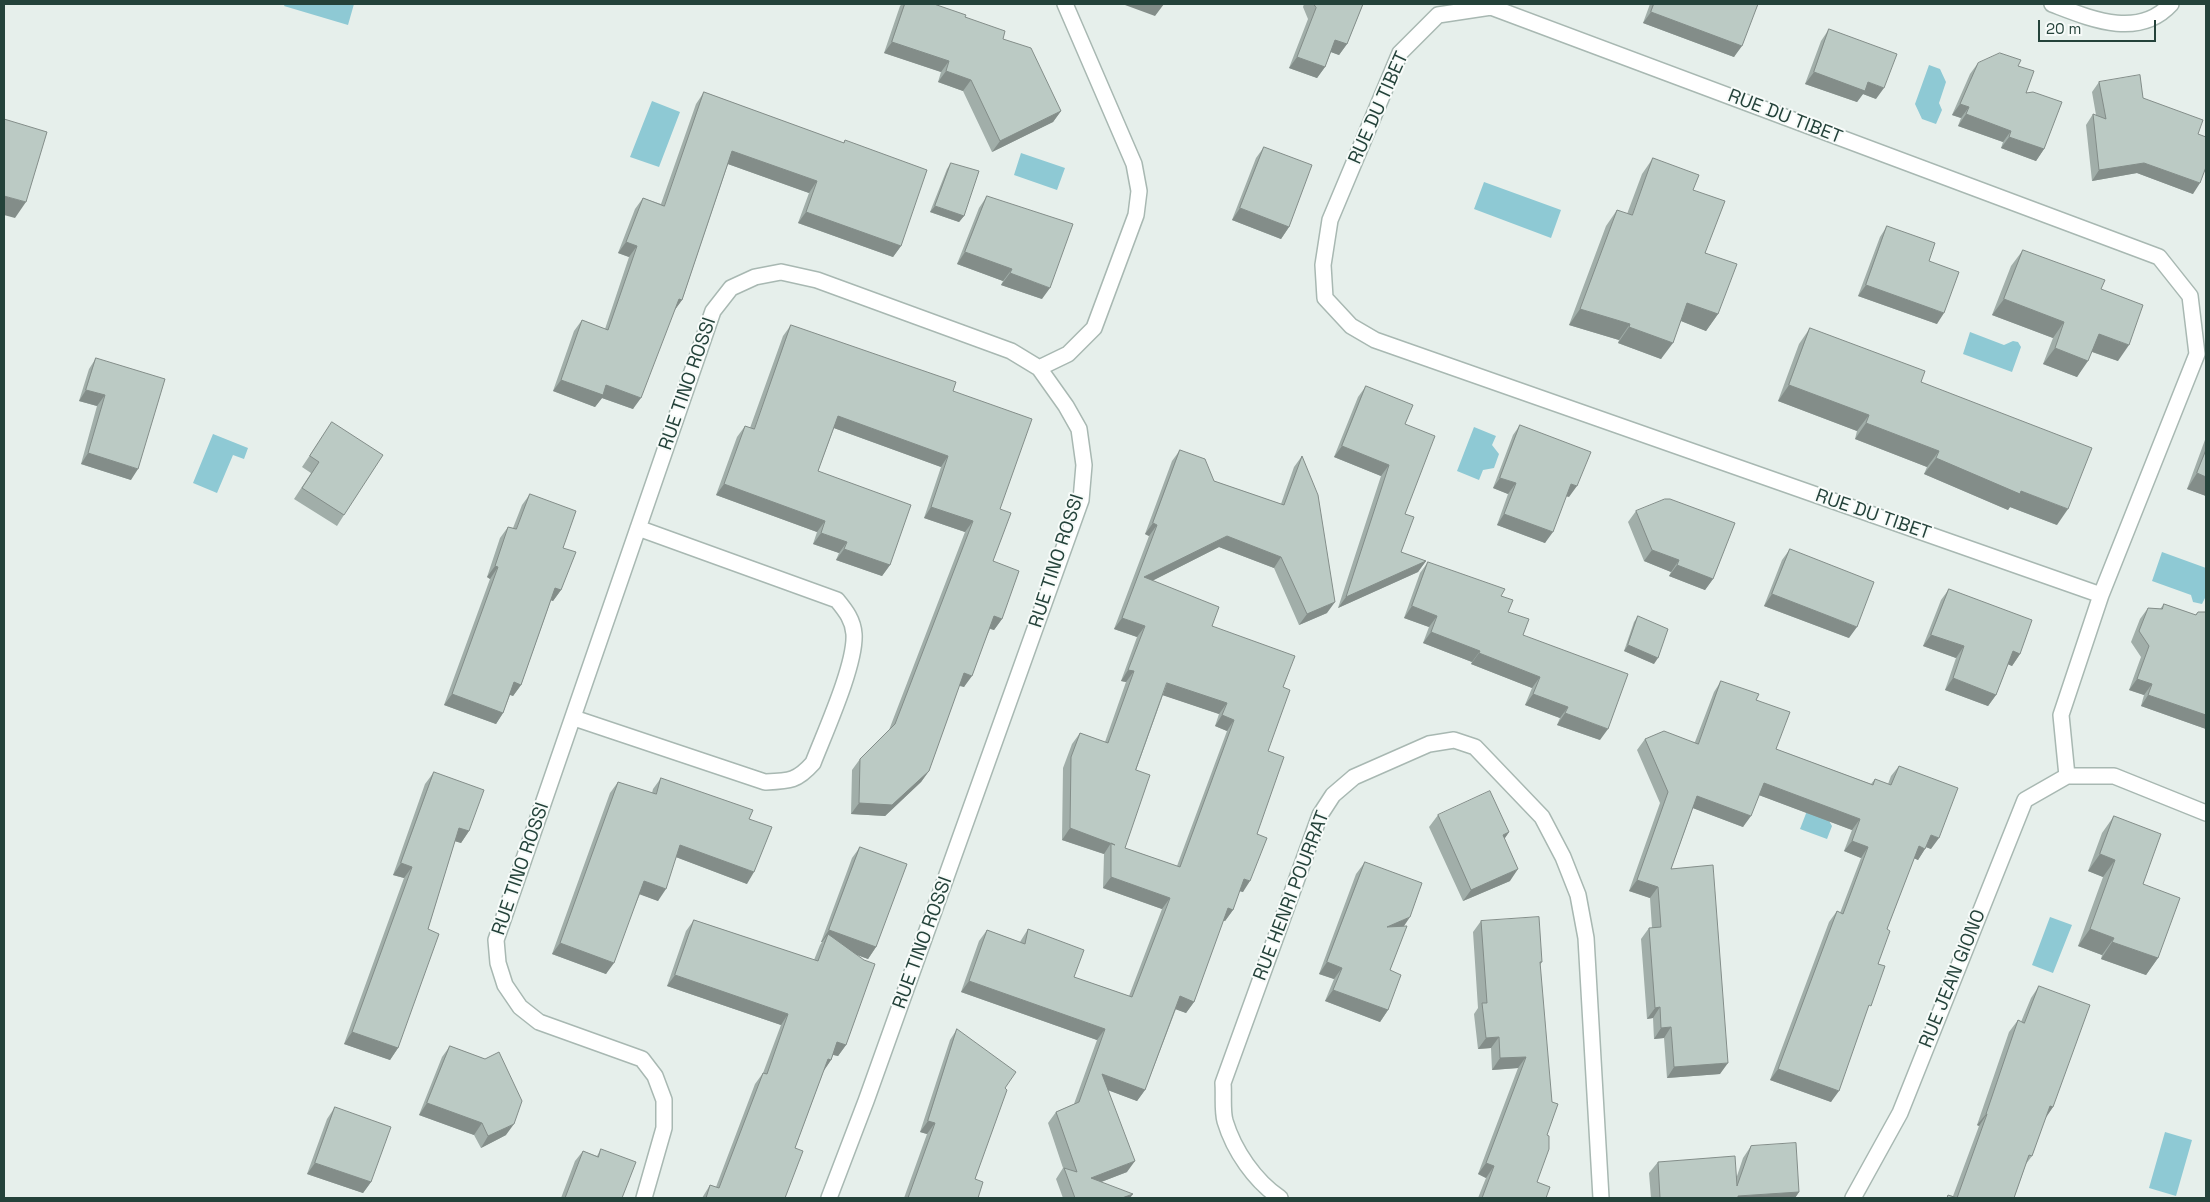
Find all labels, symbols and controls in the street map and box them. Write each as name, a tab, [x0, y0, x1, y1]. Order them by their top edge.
scale bar	[2040, 10, 2158, 42]
text: 20 m	[2046, 19, 2081, 38]
street label: RUE DU TIBET	[1344, 48, 1414, 168]
street label: RUE DU TIBET	[1725, 85, 1845, 149]
street label: RUE TINO ROSSI	[655, 315, 721, 453]
street label: RUE DU TIBET	[1812, 485, 1934, 545]
street label: RUE TINO ROSSI	[1025, 491, 1089, 631]
street label: RUE TINO ROSSI	[488, 800, 554, 938]
street label: RUE HENRI POURRAT	[1249, 808, 1335, 984]
street label: RUE TINO ROSSI	[889, 874, 957, 1012]
street label: RUE JEAN GIONO	[1915, 907, 1991, 1051]

